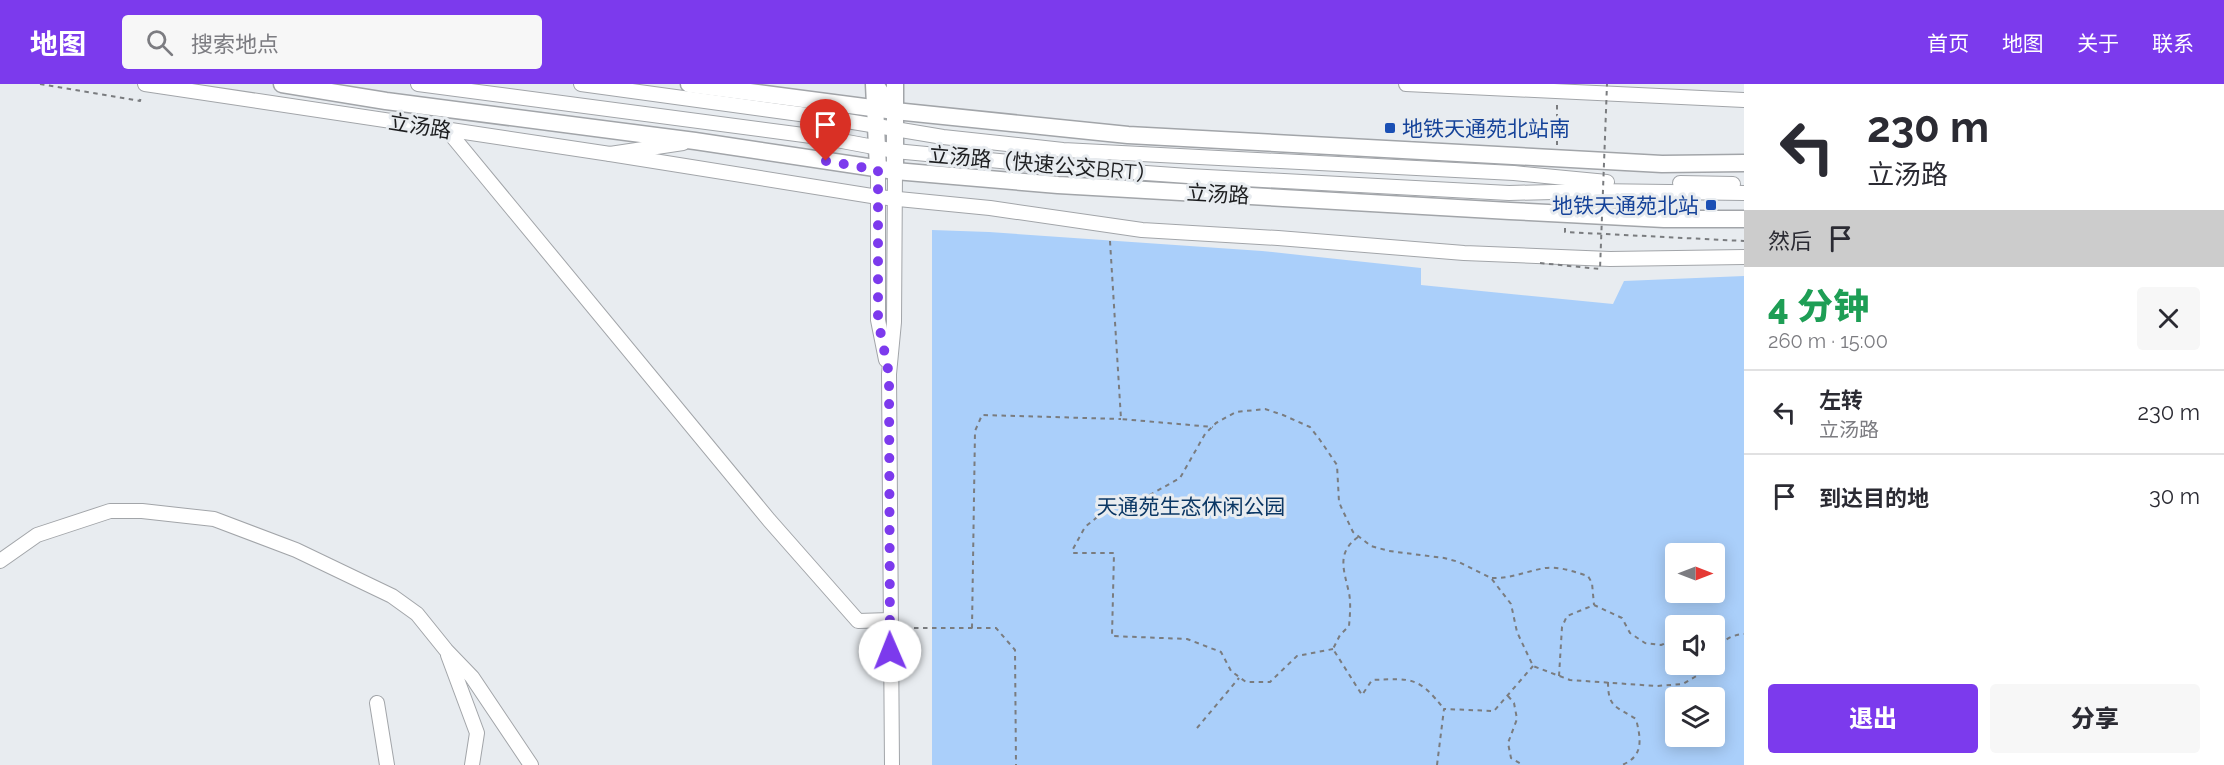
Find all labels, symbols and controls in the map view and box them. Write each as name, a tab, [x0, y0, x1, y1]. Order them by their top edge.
search box	[122, 15, 542, 69]
icon: search	[143, 26, 176, 59]
text: 地图	[30, 28, 86, 61]
text: 搜索地点	[191, 31, 279, 57]
text: 首页	[1927, 31, 1969, 56]
text: 地图	[2002, 31, 2044, 56]
text: 关于	[2077, 31, 2119, 56]
text: 联系	[2152, 31, 2194, 56]
pin	[800, 99, 851, 161]
text: 230 m	[1867, 103, 1989, 152]
icon: arrive	[809, 108, 842, 141]
icon: left	[1768, 108, 1846, 186]
street label: 立汤路	[387, 109, 453, 143]
place label: 地铁天通苑北站南	[1402, 116, 1570, 141]
marker: 地铁天通苑北站南	[1383, 121, 1397, 135]
street label: 立汤路（快速公交BRT）	[928, 142, 1158, 186]
text: 立汤路	[1867, 159, 1948, 190]
street label: 立汤路	[1186, 180, 1250, 208]
place label: 地铁天通苑北站	[1552, 193, 1699, 218]
marker: 地铁天通苑北站	[1704, 198, 1718, 212]
icon: arrive	[1824, 222, 1857, 255]
text: 然后	[1768, 228, 1812, 254]
text: 4 分钟	[1768, 285, 1869, 327]
button: close	[2137, 287, 2200, 350]
text: 260 m · 15:00	[1768, 329, 1888, 353]
text: 左转	[1819, 387, 1863, 413]
icon: left	[1768, 396, 1801, 429]
text: 230 m	[2137, 399, 2200, 425]
text: 立汤路	[1819, 418, 1879, 442]
icon: arrive	[1768, 480, 1801, 513]
text: 30 m	[2149, 483, 2200, 509]
text: 到达目的地	[1819, 485, 1929, 511]
park label: 天通苑生态休闲公园	[1097, 494, 1286, 519]
north arrow	[1665, 543, 1725, 603]
map controls	[1665, 543, 1725, 747]
button: sound	[1665, 615, 1725, 675]
position arrow	[858, 619, 922, 683]
button: 退出	[1768, 684, 1978, 753]
button: 分享	[1990, 684, 2200, 753]
button: layers	[1665, 687, 1725, 747]

